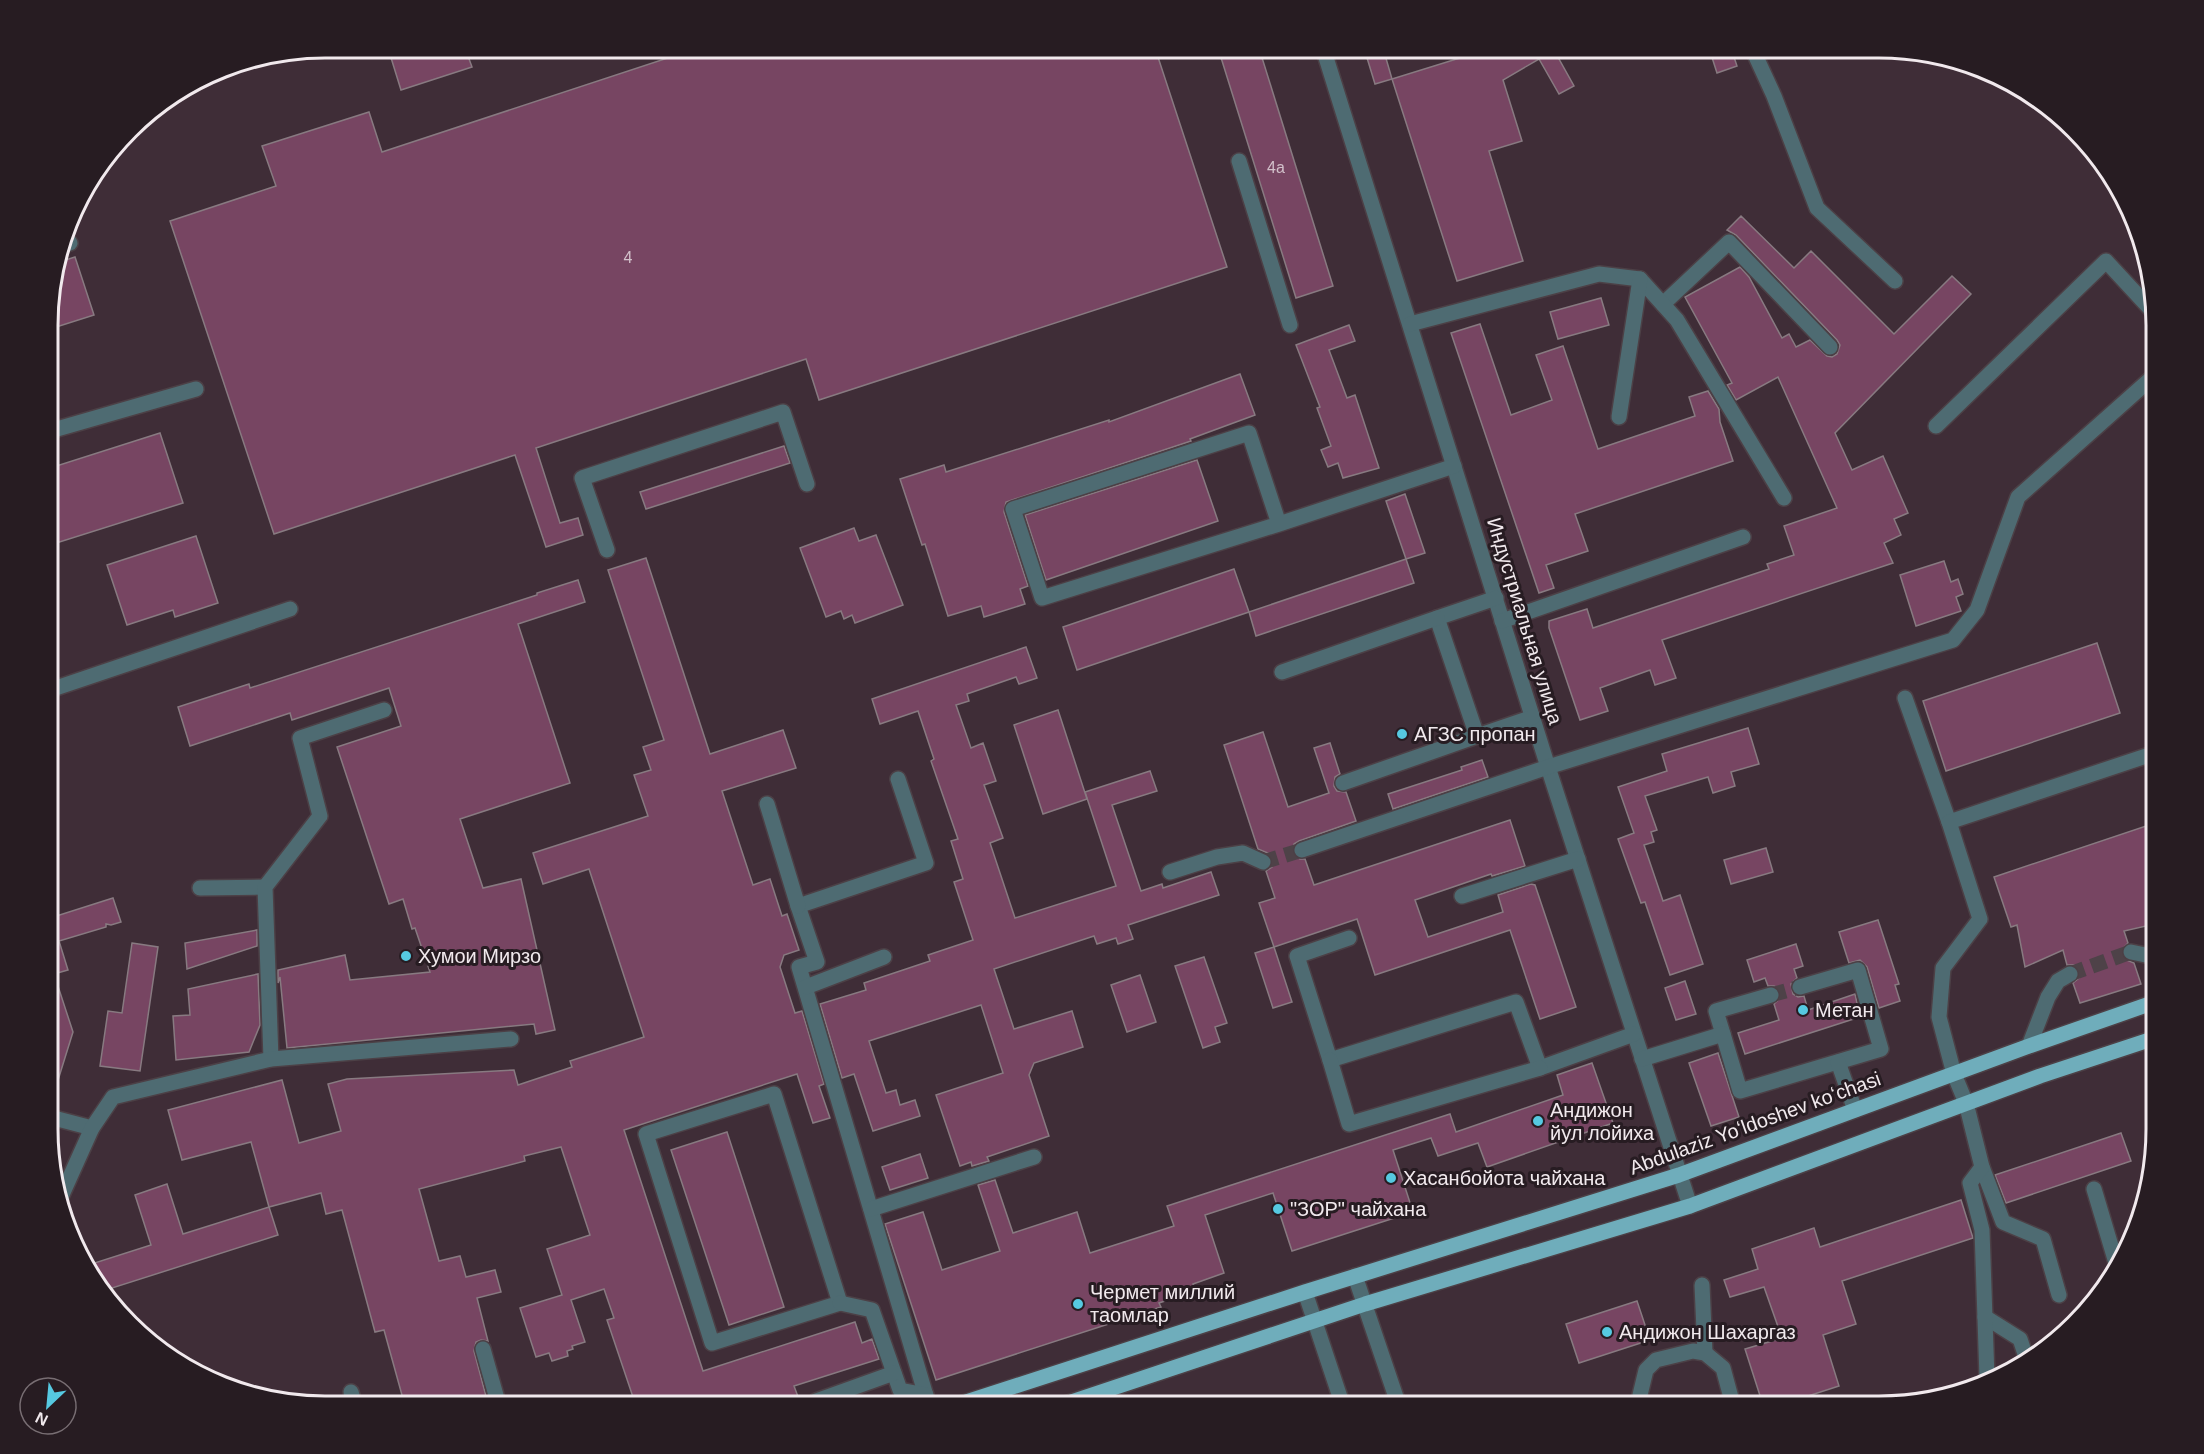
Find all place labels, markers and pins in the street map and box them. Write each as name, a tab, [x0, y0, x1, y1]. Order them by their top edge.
place label: АГЗС пропан	[1414, 723, 1536, 745]
marker: АГЗС пропан	[1395, 727, 1409, 741]
place label: Хумои Мирзо	[418, 945, 541, 967]
marker: Хумои Мирзо	[399, 949, 413, 963]
place label: Метан	[1815, 999, 1873, 1021]
marker: Метан	[1796, 1003, 1810, 1017]
place label: Андижон йул лойиха	[1550, 1099, 1655, 1144]
marker: Андижон йул лойиха	[1531, 1114, 1545, 1128]
place label: Хасанбойота чайхана	[1403, 1167, 1606, 1189]
marker: Хасанбойота чайхана	[1384, 1171, 1398, 1185]
place label: "ЗОР" чайхана	[1290, 1198, 1427, 1220]
marker: "ЗОР" чайхана	[1271, 1202, 1285, 1216]
place label: Чермет миллий таомлар	[1090, 1281, 1235, 1326]
marker: Чермет миллий таомлар	[1071, 1297, 1085, 1311]
place label: Андижон Шахаргаз	[1619, 1321, 1796, 1343]
marker: Андижон Шахаргаз	[1600, 1325, 1614, 1339]

